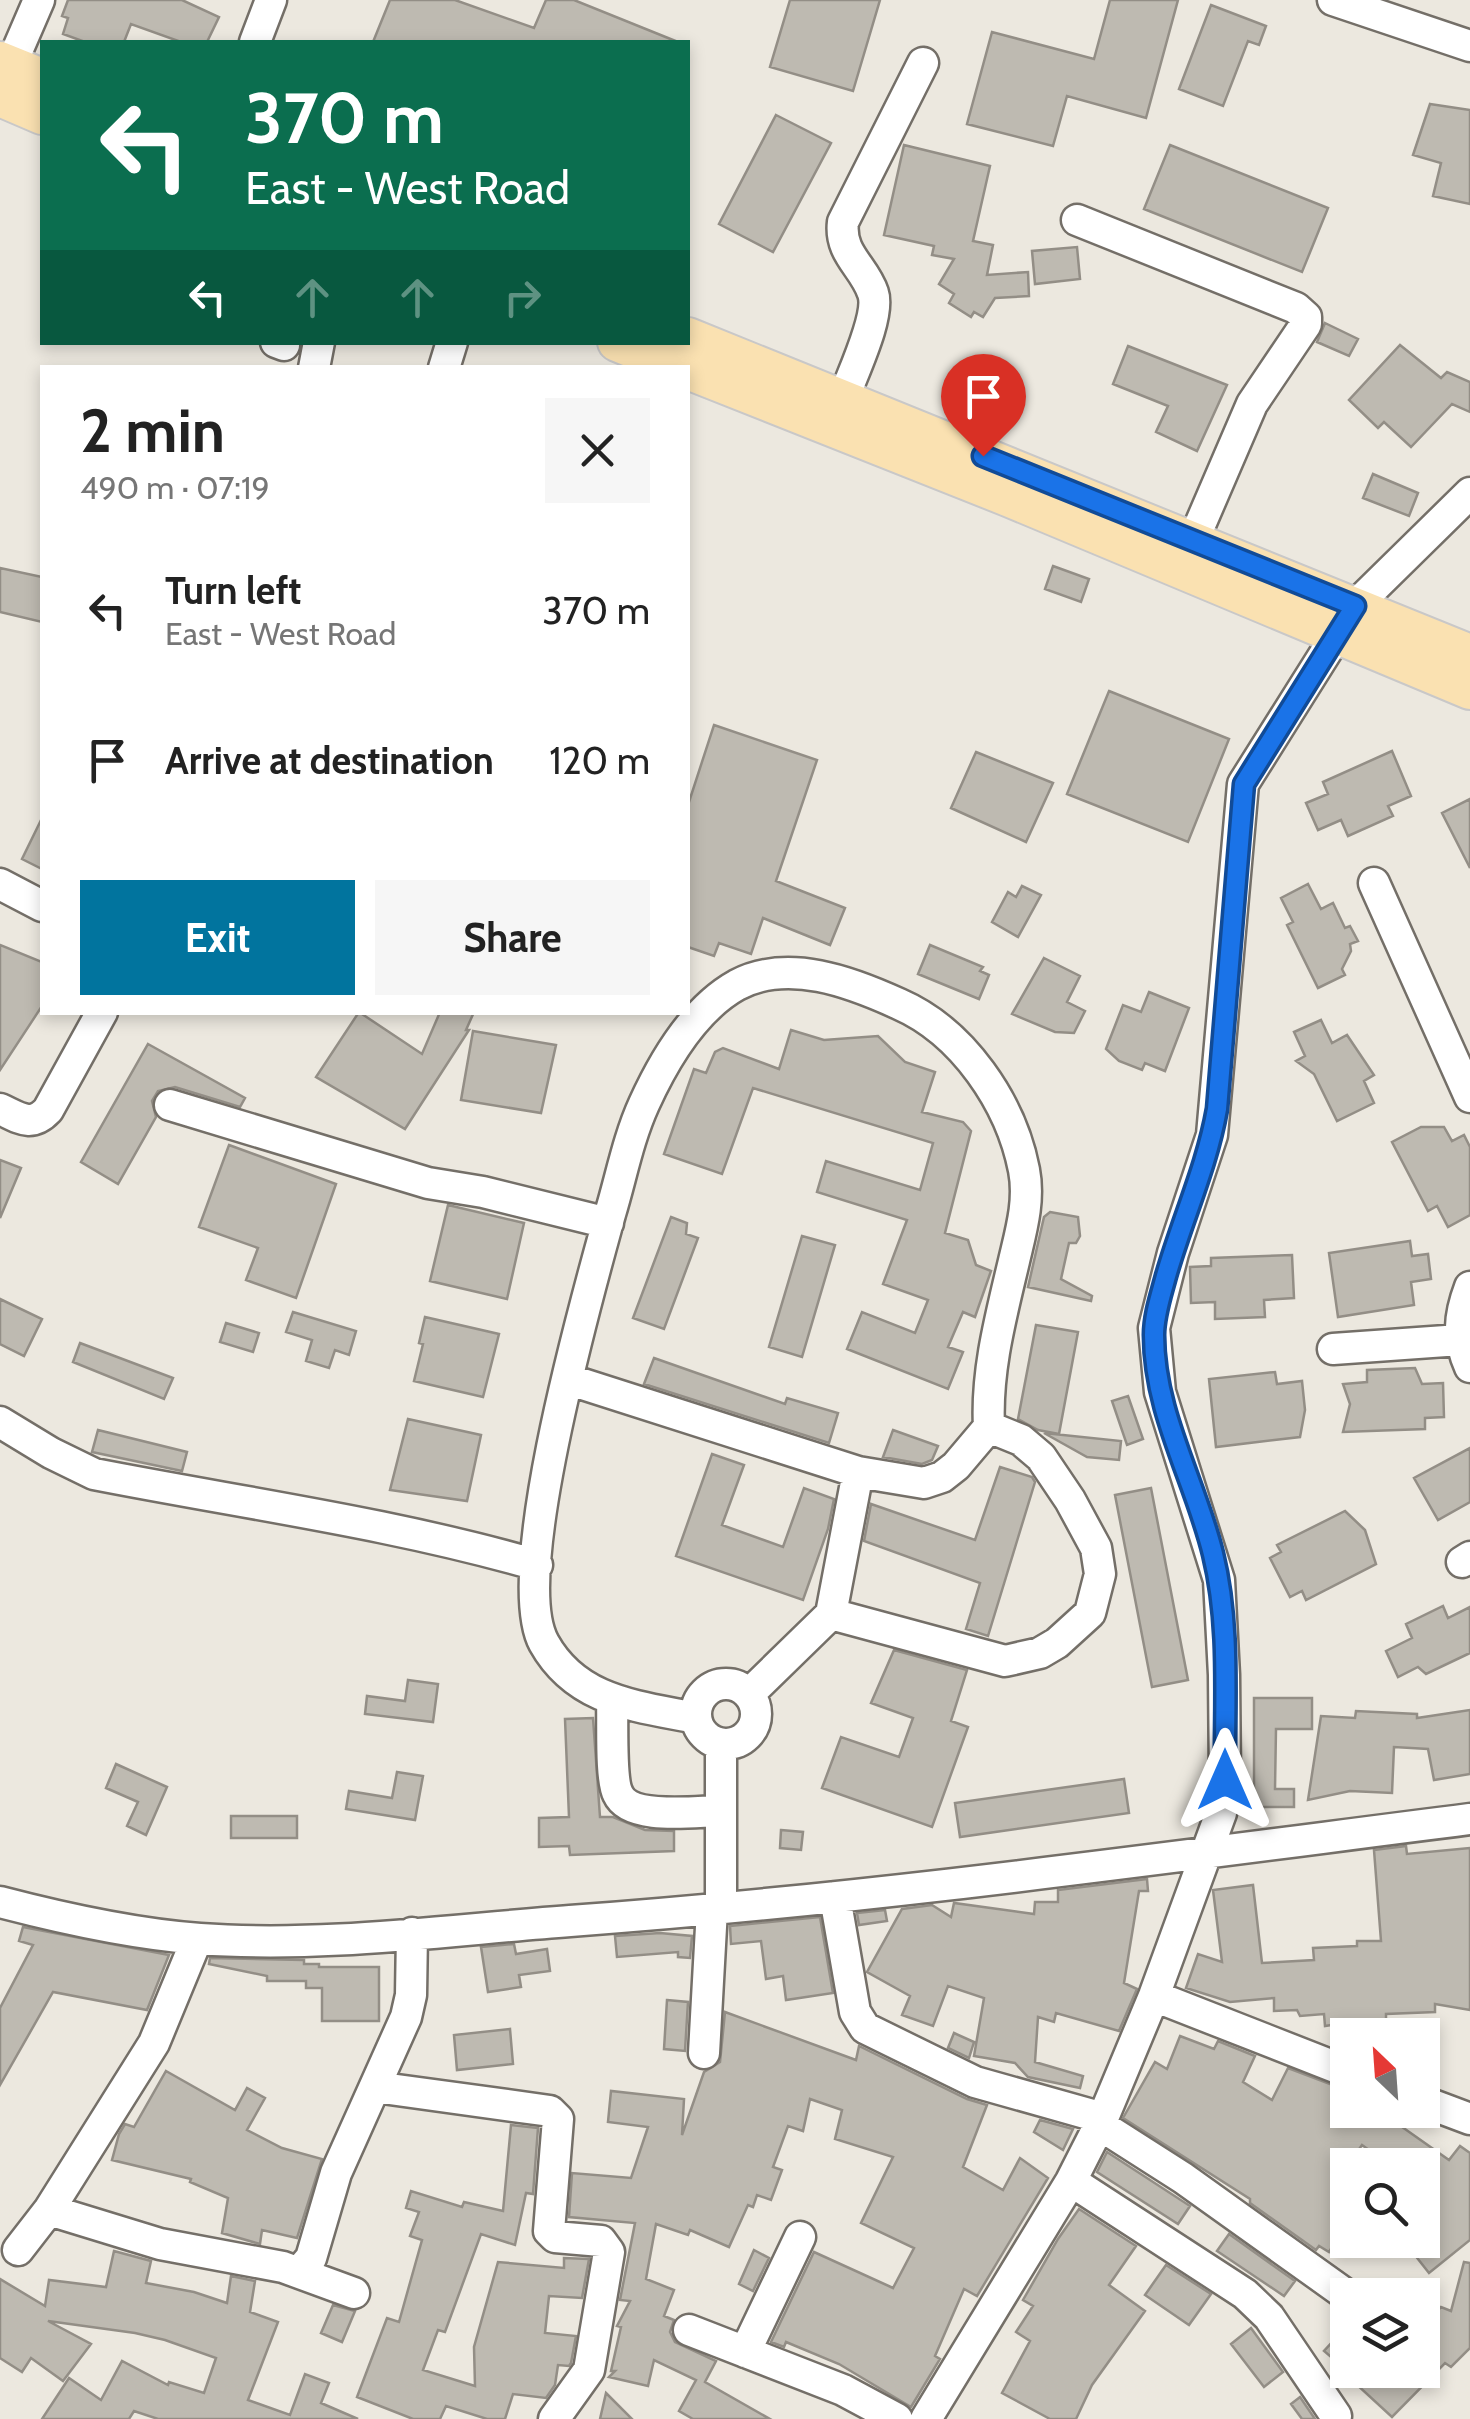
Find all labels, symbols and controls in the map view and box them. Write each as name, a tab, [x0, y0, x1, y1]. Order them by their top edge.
text: 370 m	[245, 75, 444, 161]
icon: left	[80, 80, 210, 210]
text: East - West Road	[245, 161, 570, 215]
icon: left	[180, 270, 235, 325]
icon: ahead	[285, 270, 340, 325]
icon: ahead	[390, 270, 445, 325]
icon: right	[495, 270, 550, 325]
pin	[941, 354, 1026, 457]
icon: arrive	[956, 369, 1011, 424]
text: 2 min	[80, 394, 225, 467]
button: close	[545, 398, 650, 503]
text: 490 m · 07:19	[80, 468, 270, 507]
text: Turn left	[165, 567, 301, 614]
icon: left	[80, 583, 135, 638]
text: 370 m	[542, 587, 650, 634]
text: East - West Road	[165, 614, 396, 653]
icon: arrive	[80, 733, 135, 788]
text: Arrive at destination	[165, 737, 494, 784]
text: 120 m	[549, 737, 650, 784]
button: Exit	[80, 880, 355, 995]
button: Share	[375, 880, 650, 995]
position arrow	[1173, 1728, 1277, 1832]
north arrow	[1330, 2018, 1440, 2128]
map controls	[1330, 2018, 1440, 2388]
button: search	[1330, 2148, 1440, 2258]
button: layers	[1330, 2278, 1440, 2388]

